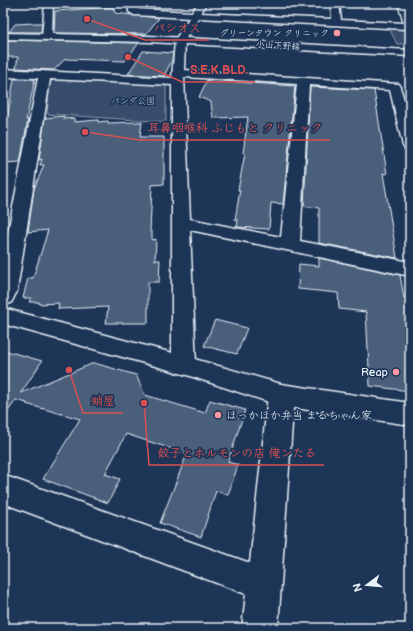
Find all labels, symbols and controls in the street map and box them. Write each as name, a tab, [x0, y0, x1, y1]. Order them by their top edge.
callout: パシオス	[145, 16, 209, 40]
text: パシオス	[153, 21, 201, 36]
place label: グリーンタウン クリニック	[219, 28, 329, 39]
marker: グリーンタウン クリニック	[332, 28, 342, 38]
street label: 小山下野線	[255, 39, 301, 53]
callout: S.E.K BLD.	[182, 58, 255, 82]
text: S.E.K BLD.	[190, 63, 248, 78]
park label: パンダ公園	[111, 96, 155, 107]
callout: 耳鼻咽喉科 ふじもと クリニック	[140, 116, 330, 140]
text: 耳鼻咽喉科 ふじもと クリニック	[148, 121, 322, 136]
place label: Reap	[361, 366, 388, 379]
marker: Reap	[391, 367, 401, 377]
callout: 蛸屋	[83, 389, 123, 413]
text: 蛸屋	[91, 394, 115, 409]
place label: ほっかほか弁当 まるちゃん家	[226, 409, 372, 422]
marker: ほっかほか弁当 まるちゃん家	[213, 410, 223, 420]
callout: 餃子とホルモンの店 俺ンたる	[149, 441, 324, 465]
text: 餃子とホルモンの店 俺ンたる	[157, 446, 317, 461]
north arrow	[347, 565, 387, 605]
text: N	[350, 582, 365, 593]

